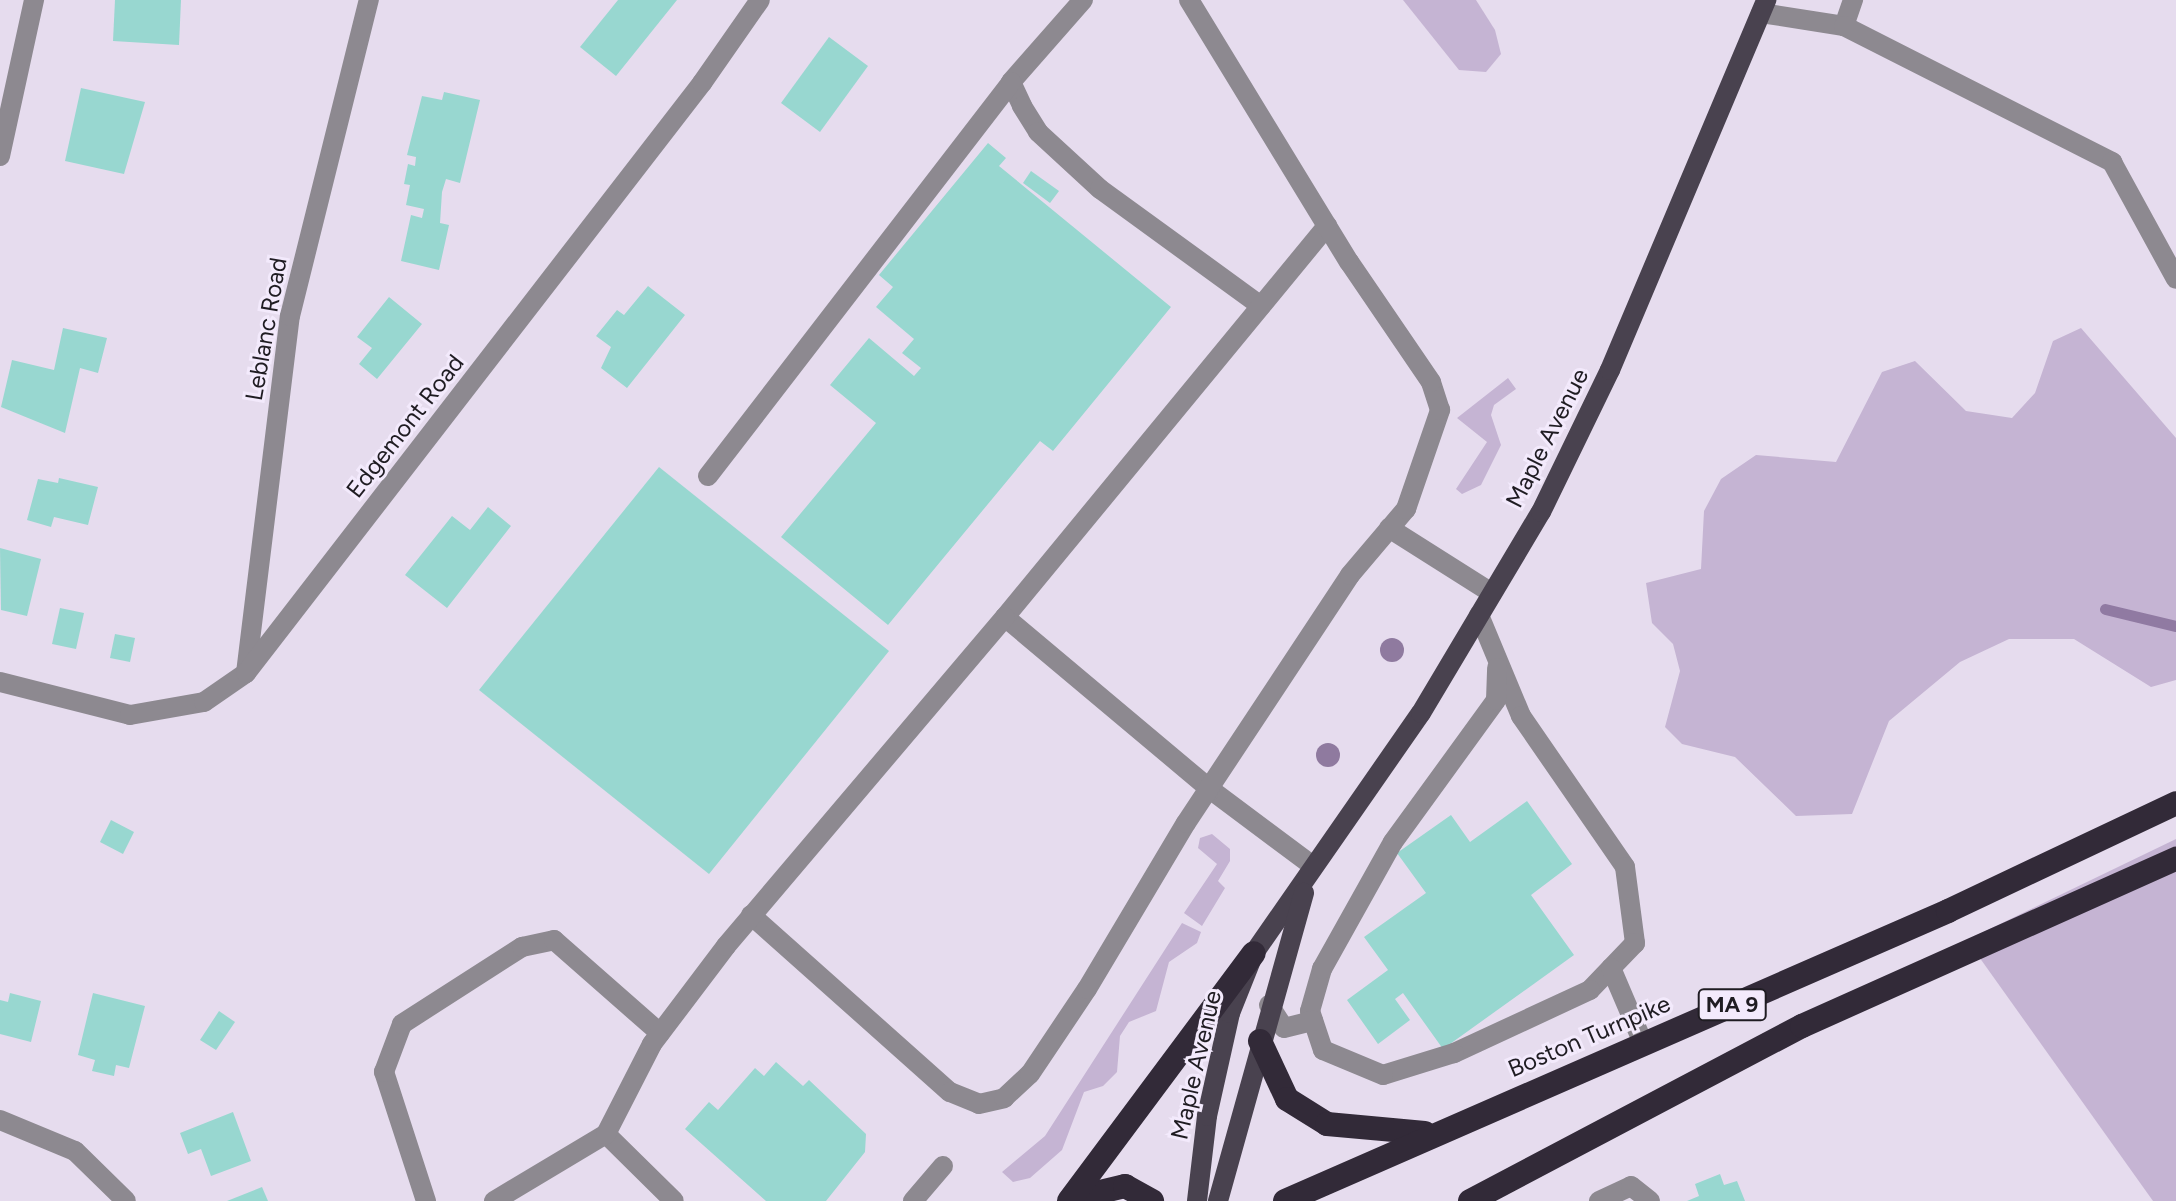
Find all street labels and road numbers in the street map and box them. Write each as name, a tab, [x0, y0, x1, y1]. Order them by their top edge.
street label: Leblanc Road	[239, 255, 293, 403]
street label: Edgemont Road	[340, 349, 470, 503]
street label: Maple Avenue	[1500, 364, 1594, 512]
road number: MA 9	[1696, 987, 1768, 1023]
street label: Maple Avenue	[1165, 988, 1227, 1142]
street label: Boston Turnpike	[1504, 989, 1674, 1083]

